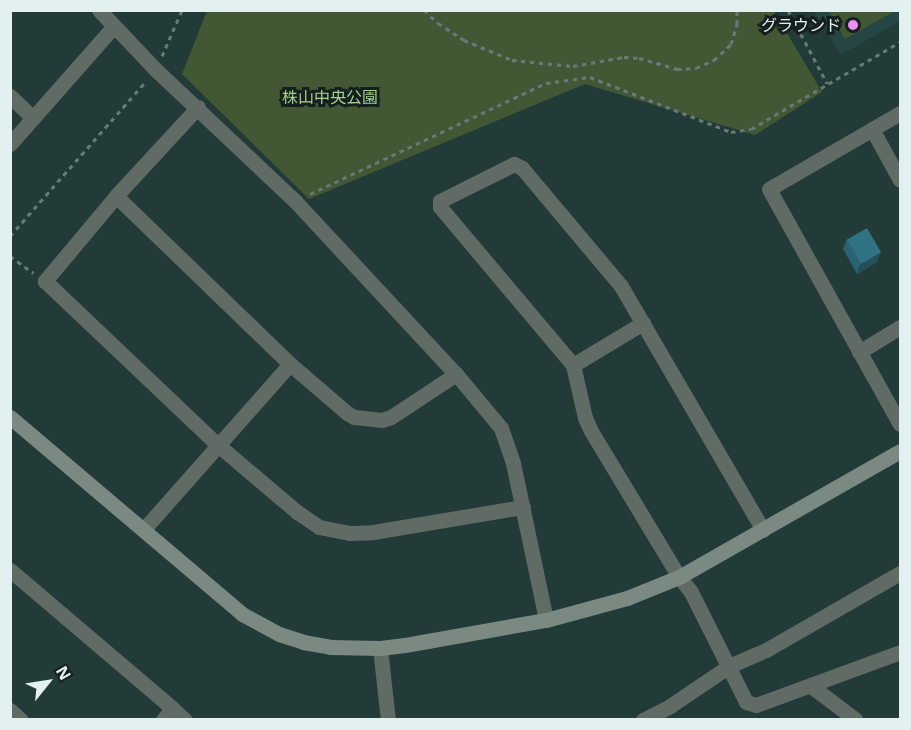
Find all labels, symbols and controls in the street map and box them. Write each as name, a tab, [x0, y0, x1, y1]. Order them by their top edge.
place label: グラウンド	[761, 15, 841, 35]
marker: グラウンド	[846, 18, 860, 32]
park label: 株山中央公園	[282, 87, 378, 107]
north arrow	[18, 652, 78, 712]
text: N	[51, 662, 76, 684]

